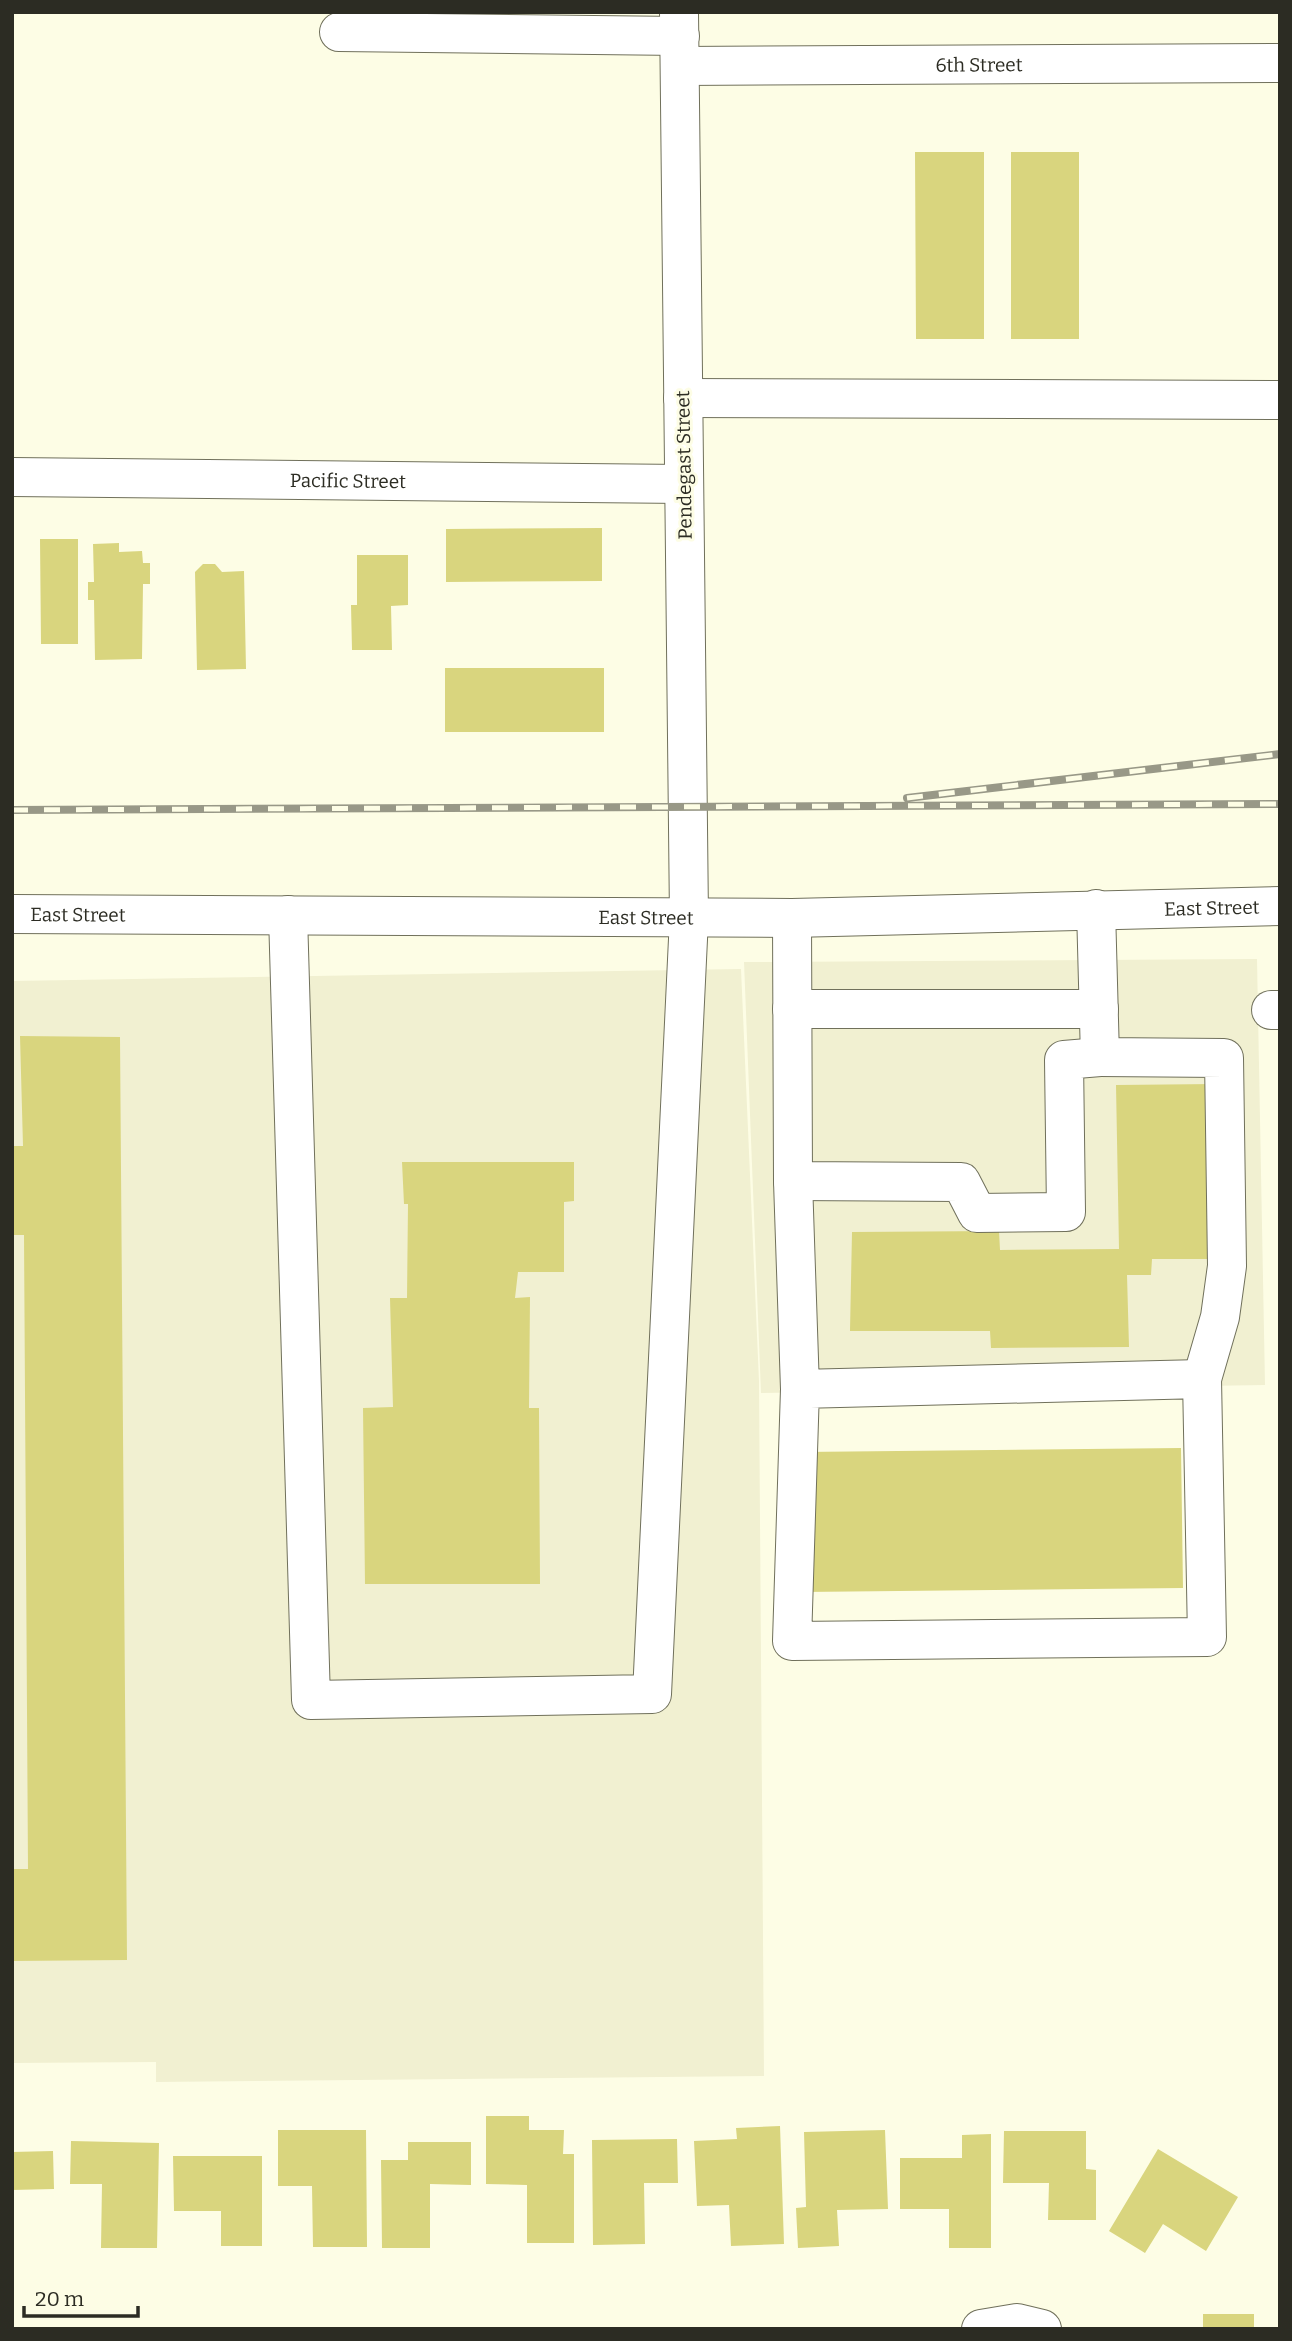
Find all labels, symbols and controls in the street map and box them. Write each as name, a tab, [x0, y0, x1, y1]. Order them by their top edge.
street label: 6th Street	[935, 53, 1023, 76]
street label: Pendegast Street	[671, 390, 697, 540]
street label: Pacific Street	[290, 468, 406, 493]
street label: East Street	[1164, 895, 1260, 920]
street label: East Street	[30, 903, 126, 926]
street label: East Street	[598, 906, 694, 929]
scale bar	[24, 2274, 138, 2318]
text: 20 m	[35, 2286, 84, 2312]

